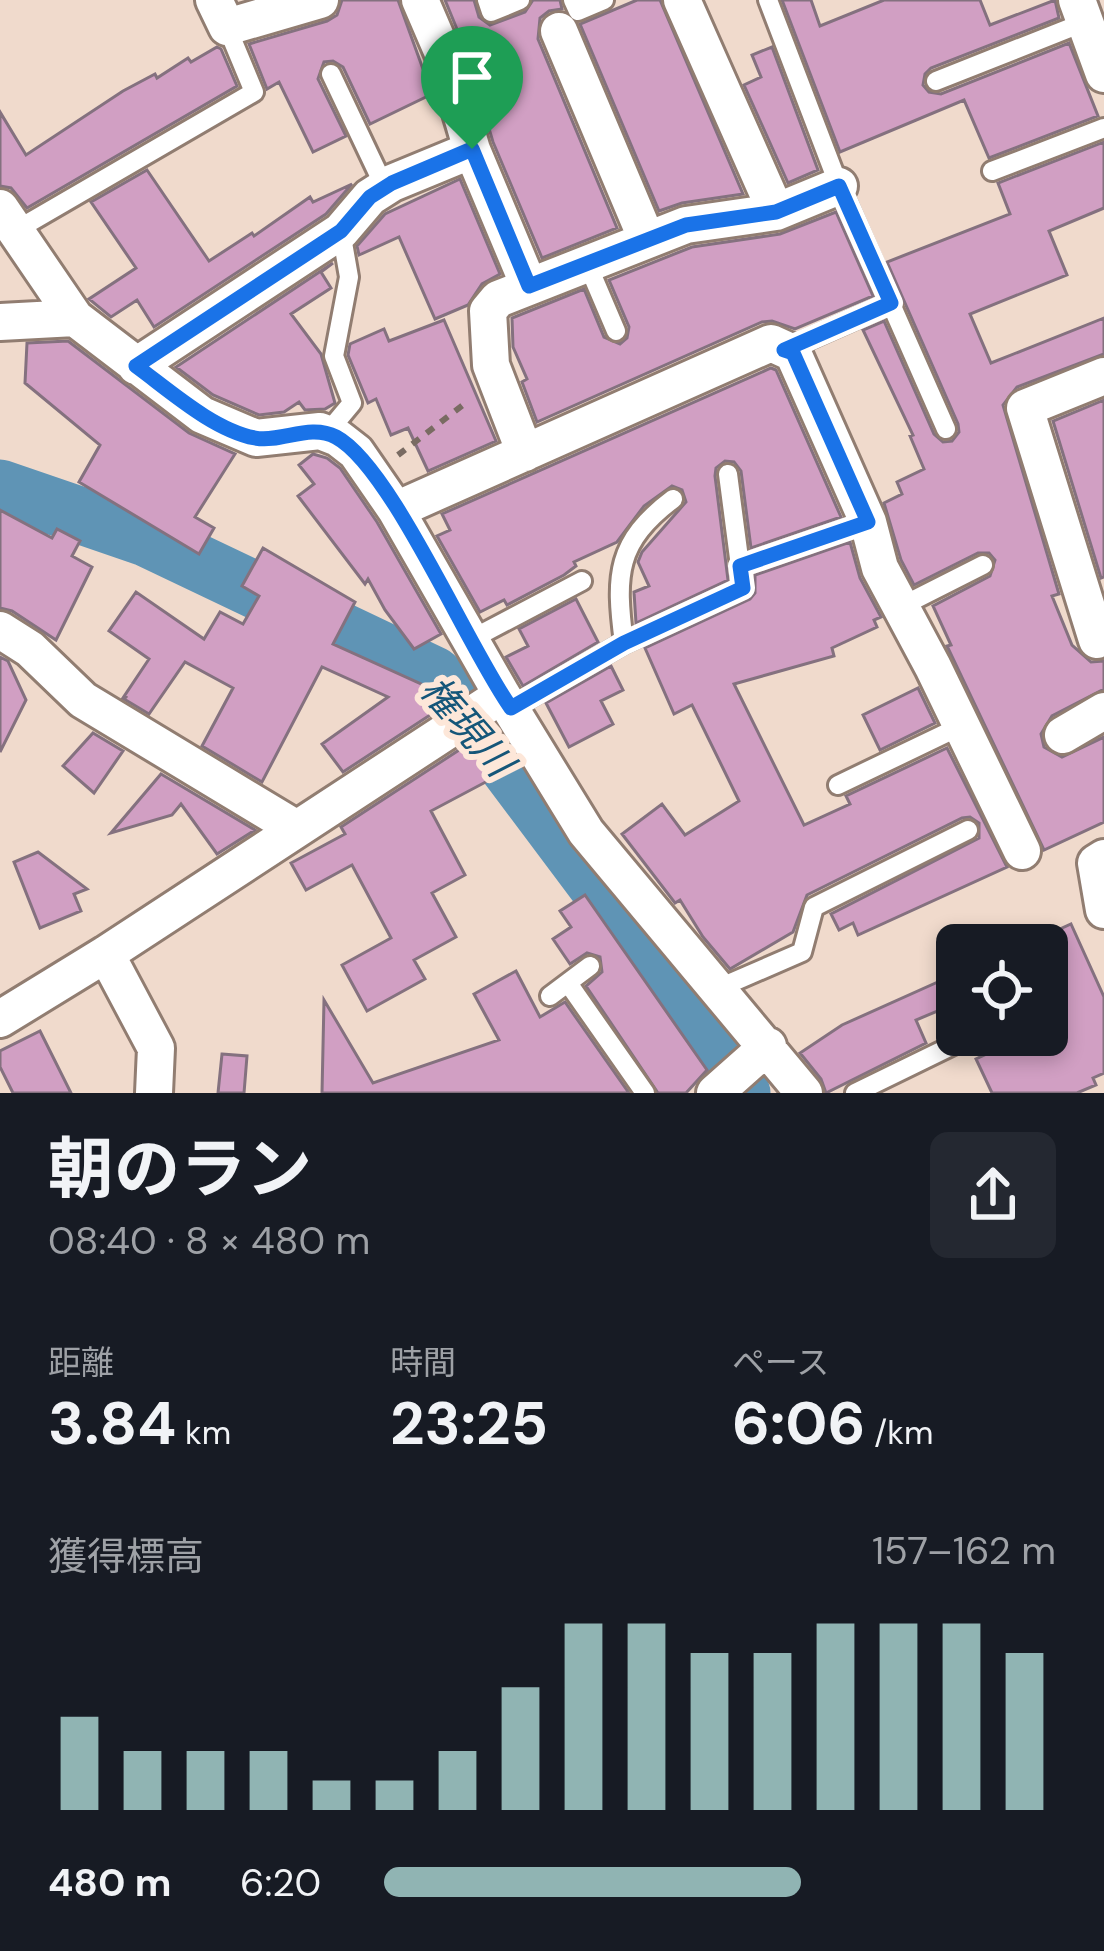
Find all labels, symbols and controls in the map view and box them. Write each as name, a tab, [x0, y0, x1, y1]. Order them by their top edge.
pin	[421, 26, 523, 149]
icon: arrive	[439, 44, 505, 110]
water label: 権現川	[409, 665, 527, 790]
map controls	[936, 924, 1068, 1056]
button: locate	[936, 924, 1068, 1056]
text: 朝のラン	[48, 1127, 312, 1212]
button: share	[930, 1132, 1056, 1258]
text: 08:40 · 8 × 480 m	[48, 1215, 370, 1266]
text: 距離	[48, 1341, 114, 1384]
text: 時間	[390, 1341, 456, 1384]
text: ペース	[732, 1341, 829, 1384]
text: 3.84	[48, 1384, 176, 1463]
text: 23:25	[390, 1384, 548, 1463]
text: 6:06	[732, 1384, 866, 1463]
text: km	[176, 1411, 231, 1454]
text: /km	[866, 1411, 933, 1454]
text: 157–162 m	[872, 1525, 1056, 1576]
text: 獲得標高	[48, 1531, 204, 1582]
text: 480 m	[48, 1857, 171, 1908]
text: 6:20	[240, 1857, 321, 1908]

